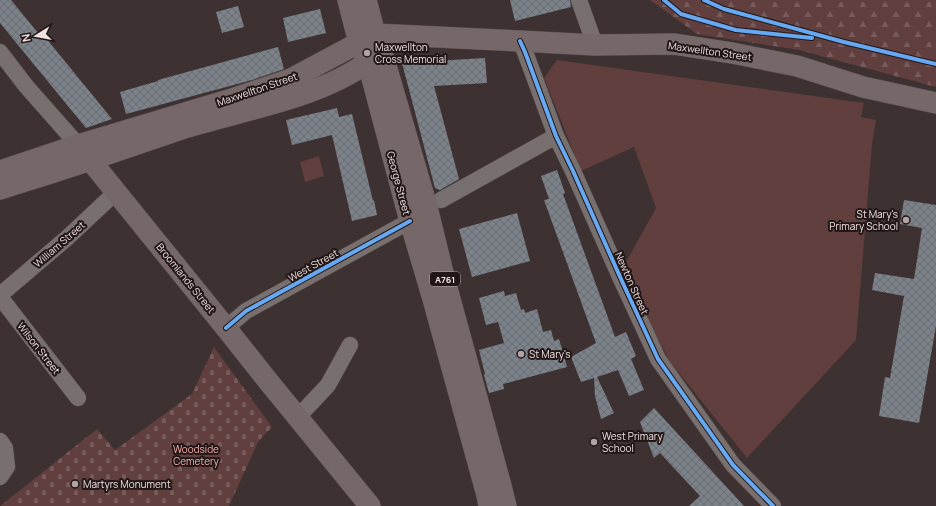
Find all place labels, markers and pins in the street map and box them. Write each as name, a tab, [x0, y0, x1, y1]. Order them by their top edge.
place label: Maxwellton Cross Memorial	[375, 40, 446, 66]
marker: Maxwellton Cross Memorial	[362, 48, 372, 58]
place label: St Mary's Primary School	[829, 207, 898, 233]
marker: St Mary's Primary School	[901, 215, 911, 225]
place label: St Mary's	[529, 347, 571, 361]
marker: St Mary's	[516, 349, 526, 359]
place label: West Primary School	[602, 429, 663, 455]
marker: West Primary School	[589, 437, 599, 447]
place label: Martyrs Monument	[83, 477, 171, 491]
marker: Martyrs Monument	[70, 479, 80, 489]

